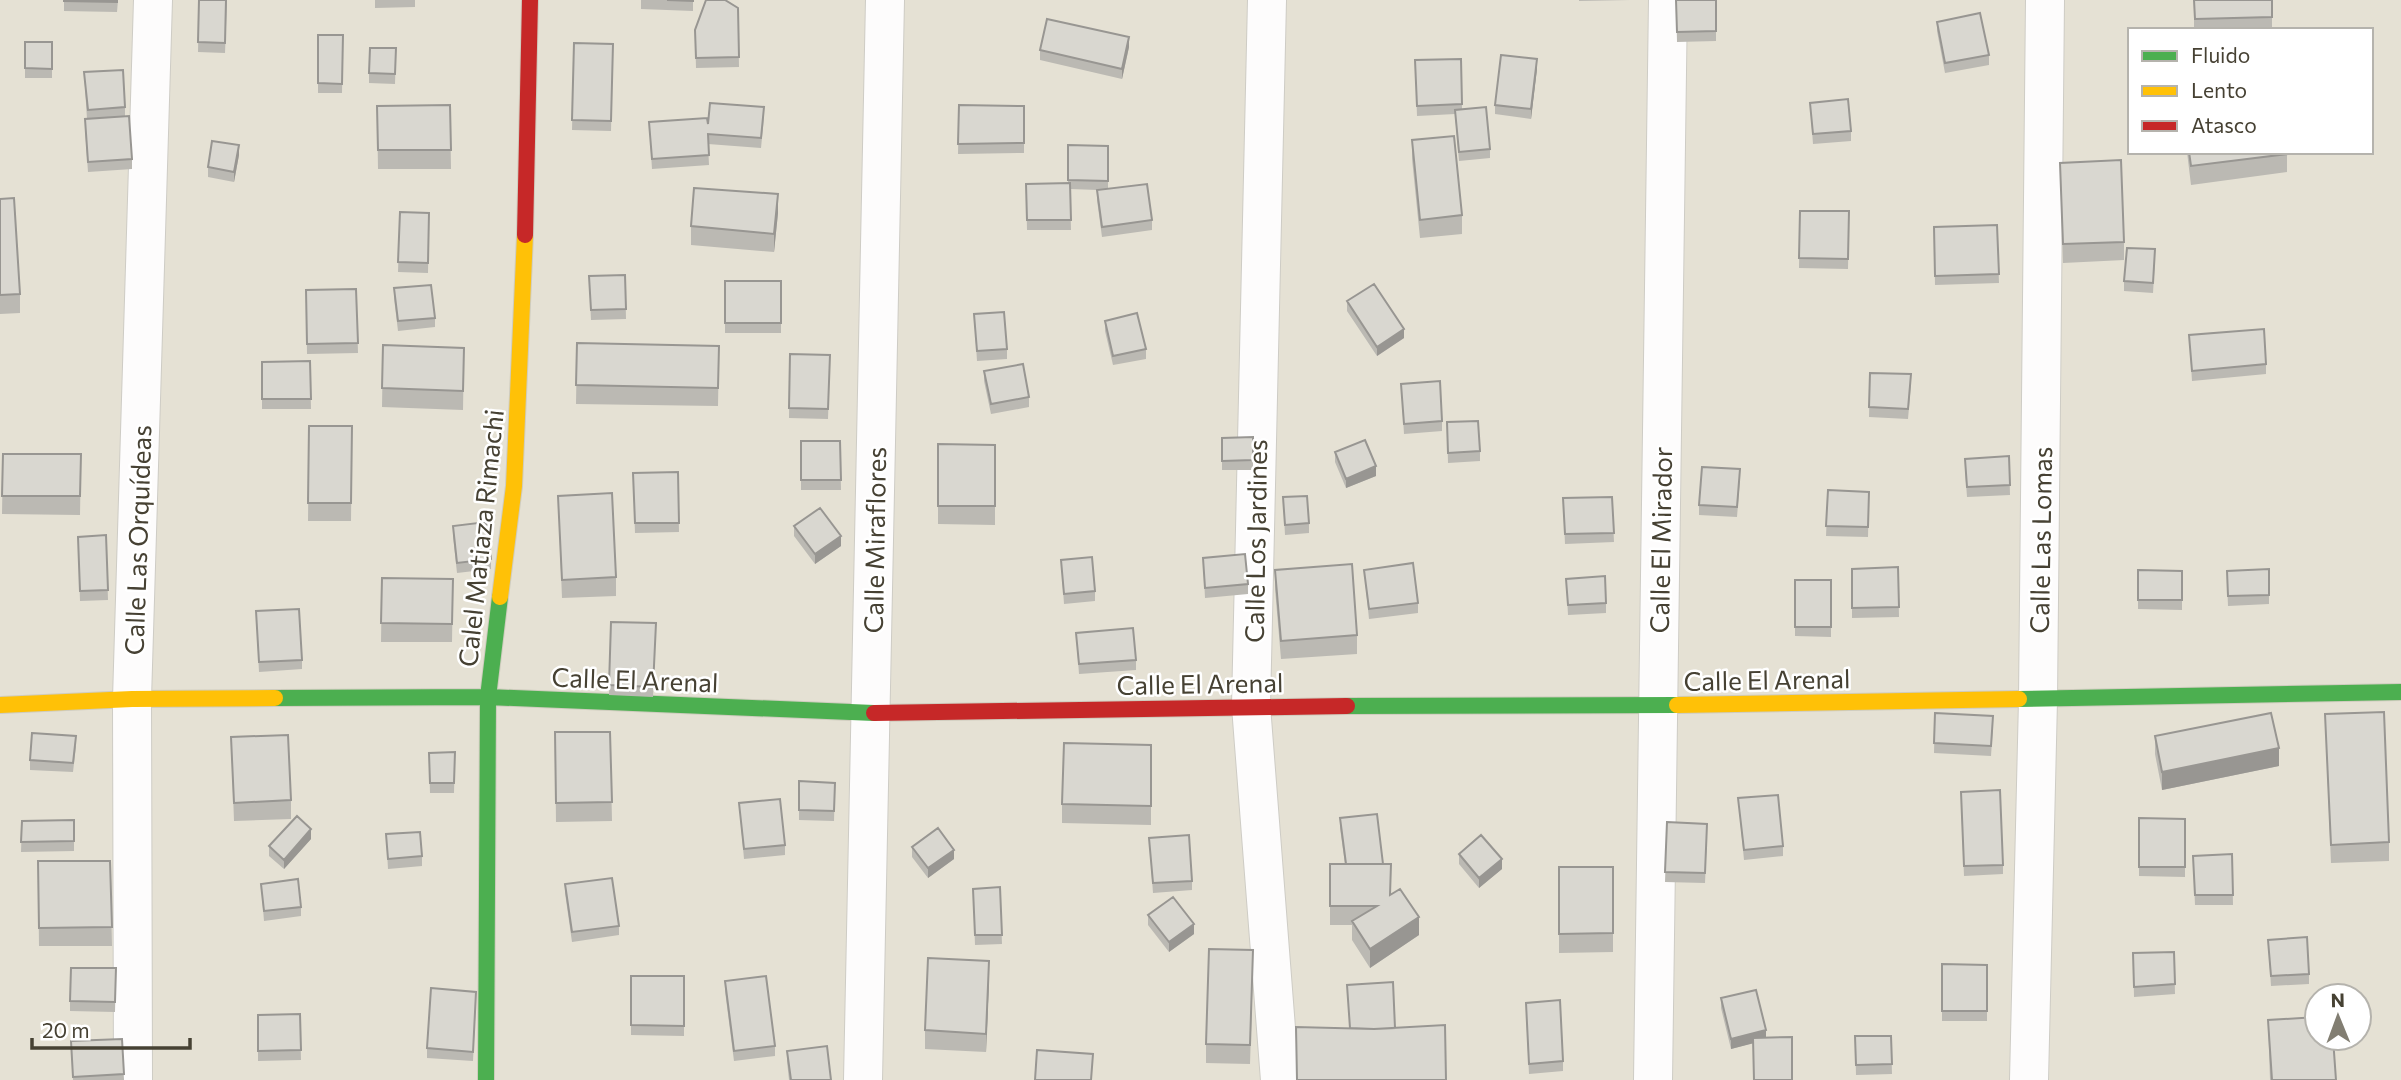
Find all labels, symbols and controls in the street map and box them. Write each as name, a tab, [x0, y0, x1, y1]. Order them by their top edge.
legend	[2128, 28, 2373, 154]
text: Fluido	[2191, 42, 2250, 67]
text: Lento	[2191, 77, 2247, 102]
text: Atasco	[2191, 112, 2257, 137]
street label: Calel Matiaza Rimachi	[451, 408, 509, 668]
street label: Calle Las Orquídeas	[117, 424, 157, 656]
street label: Calle Los Jardines	[1238, 439, 1272, 643]
street label: Calle Miraflores	[857, 446, 891, 634]
street label: Calle El Mirador	[1643, 446, 1677, 634]
street label: Calle Las Lomas	[2023, 446, 2057, 634]
street label: Calle El Arenal	[551, 661, 719, 697]
street label: Calle El Arenal	[1683, 662, 1851, 696]
street label: Calle El Arenal	[1116, 666, 1284, 700]
north arrow	[2303, 982, 2373, 1052]
text: N	[2330, 988, 2345, 1011]
scale bar	[32, 1006, 189, 1050]
text: 20 m	[42, 1017, 90, 1042]

